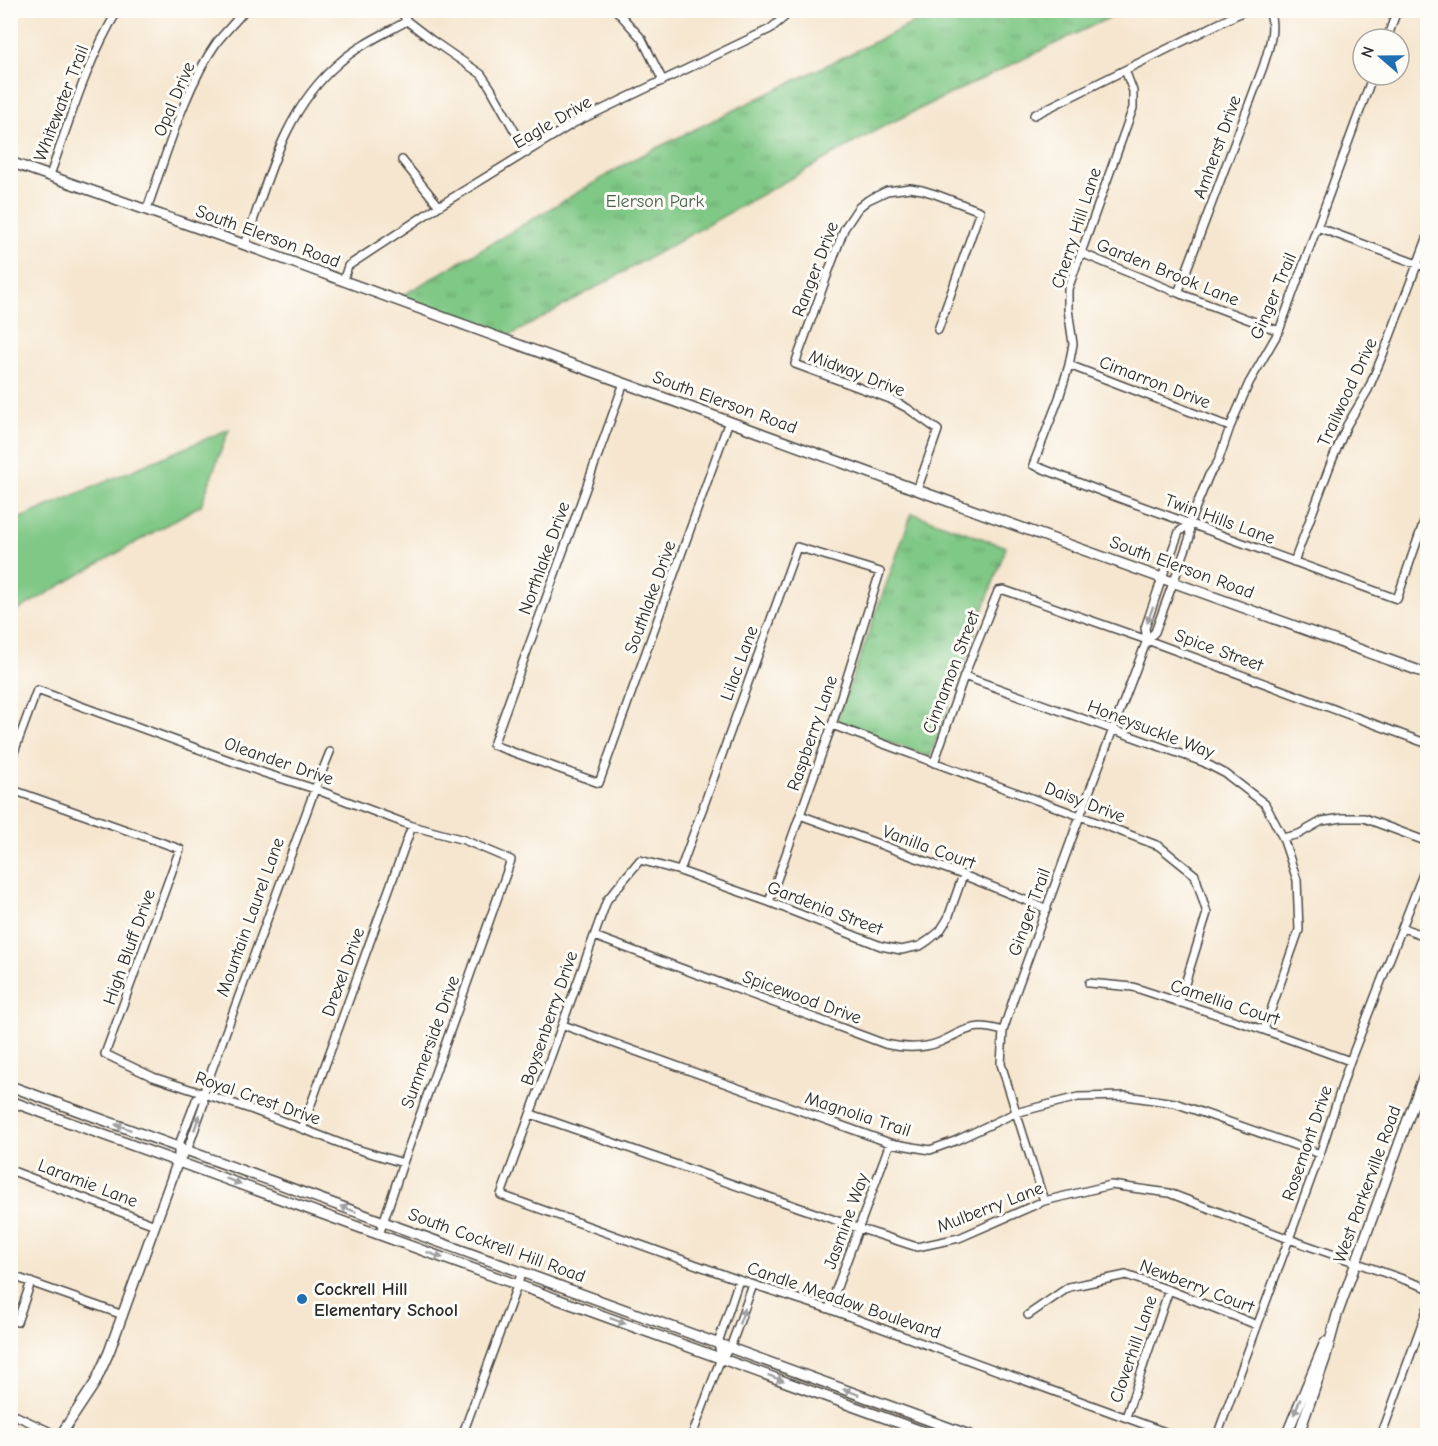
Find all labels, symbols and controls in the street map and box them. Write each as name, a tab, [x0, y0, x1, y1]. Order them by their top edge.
north arrow	[1351, 27, 1411, 87]
street label: Whitewater Trail	[30, 42, 93, 164]
text: N	[1358, 44, 1378, 60]
street label: Opal Drive	[149, 59, 200, 140]
street label: Eagle Drive	[509, 91, 595, 153]
street label: Amherst Drive	[1189, 93, 1246, 202]
street label: Cherry Hill Lane	[1047, 165, 1106, 291]
park label: Elerson Park	[606, 191, 704, 212]
street label: South Elerson Road	[193, 201, 343, 272]
street label: Ranger Drive	[788, 219, 843, 320]
street label: Garden Brook Lane	[1093, 234, 1242, 311]
street label: Ginger Trail	[1246, 250, 1301, 343]
street label: Trailwood Drive	[1313, 335, 1382, 450]
street label: Midway Drive	[806, 346, 908, 401]
street label: Cimarron Drive	[1096, 352, 1213, 413]
street label: South Elerson Road	[650, 367, 800, 438]
street label: Twin Hills Lane	[1162, 490, 1278, 549]
street label: Northlake Drive	[514, 499, 575, 618]
street label: South Elerson Road	[1107, 532, 1257, 603]
street label: Southlake Drive	[620, 538, 681, 657]
one-way arrow	[1144, 606, 1154, 624]
street label: Cinnamon Street	[918, 607, 985, 737]
street label: Lilac Lane	[716, 623, 763, 703]
street label: Spice Street	[1172, 625, 1267, 676]
street label: Raspberry Lane	[783, 673, 842, 794]
street label: Honeysuckle Way	[1084, 696, 1218, 764]
street label: Oleander Drive	[221, 733, 336, 790]
street label: Daisy Drive	[1041, 777, 1128, 827]
street label: Vanilla Court	[880, 821, 979, 874]
street label: Mountain Laurel Lane	[212, 835, 289, 1000]
street label: Ginger Trail	[1004, 865, 1055, 959]
street label: Gardenia Street	[764, 877, 886, 940]
street label: High Bluff Drive	[99, 887, 160, 1008]
street label: Drexel Drive	[318, 925, 369, 1019]
street label: Boysenberry Drive	[517, 948, 582, 1088]
street label: Spicewood Drive	[739, 966, 864, 1029]
street label: Summerside Drive	[397, 973, 464, 1112]
street label: Camellia Court	[1168, 975, 1283, 1030]
street label: Royal Crest Drive	[192, 1067, 323, 1130]
street label: Rosemont Drive	[1278, 1083, 1337, 1204]
street label: Magnolia Trail	[802, 1087, 914, 1141]
street label: West Parkerville Road	[1329, 1103, 1406, 1266]
one-way arrow	[193, 1113, 203, 1131]
one-way arrow	[114, 1122, 132, 1132]
street label: Laramie Lane	[35, 1155, 141, 1212]
street label: Jasmine Way	[819, 1169, 874, 1272]
one-way arrow	[225, 1177, 243, 1187]
street label: Mulberry Lane	[934, 1178, 1046, 1237]
one-way arrow	[339, 1204, 357, 1214]
street label: South Cockrell Hill Road	[405, 1204, 588, 1287]
one-way arrow	[426, 1250, 444, 1260]
street label: Newberry Court	[1137, 1255, 1258, 1318]
street label: Candle Meadow Boulevard	[744, 1257, 943, 1343]
place label: Cockrell Hill Elementary School	[314, 1279, 458, 1321]
marker: Cockrell Hill Elementary School	[295, 1292, 309, 1306]
street label: Cloverhill Lane	[1105, 1293, 1162, 1406]
one-way arrow	[737, 1307, 747, 1325]
one-way arrow	[609, 1316, 627, 1326]
one-way arrow	[767, 1373, 785, 1383]
one-way arrow	[842, 1386, 860, 1396]
one-way arrow	[1292, 1399, 1302, 1417]

